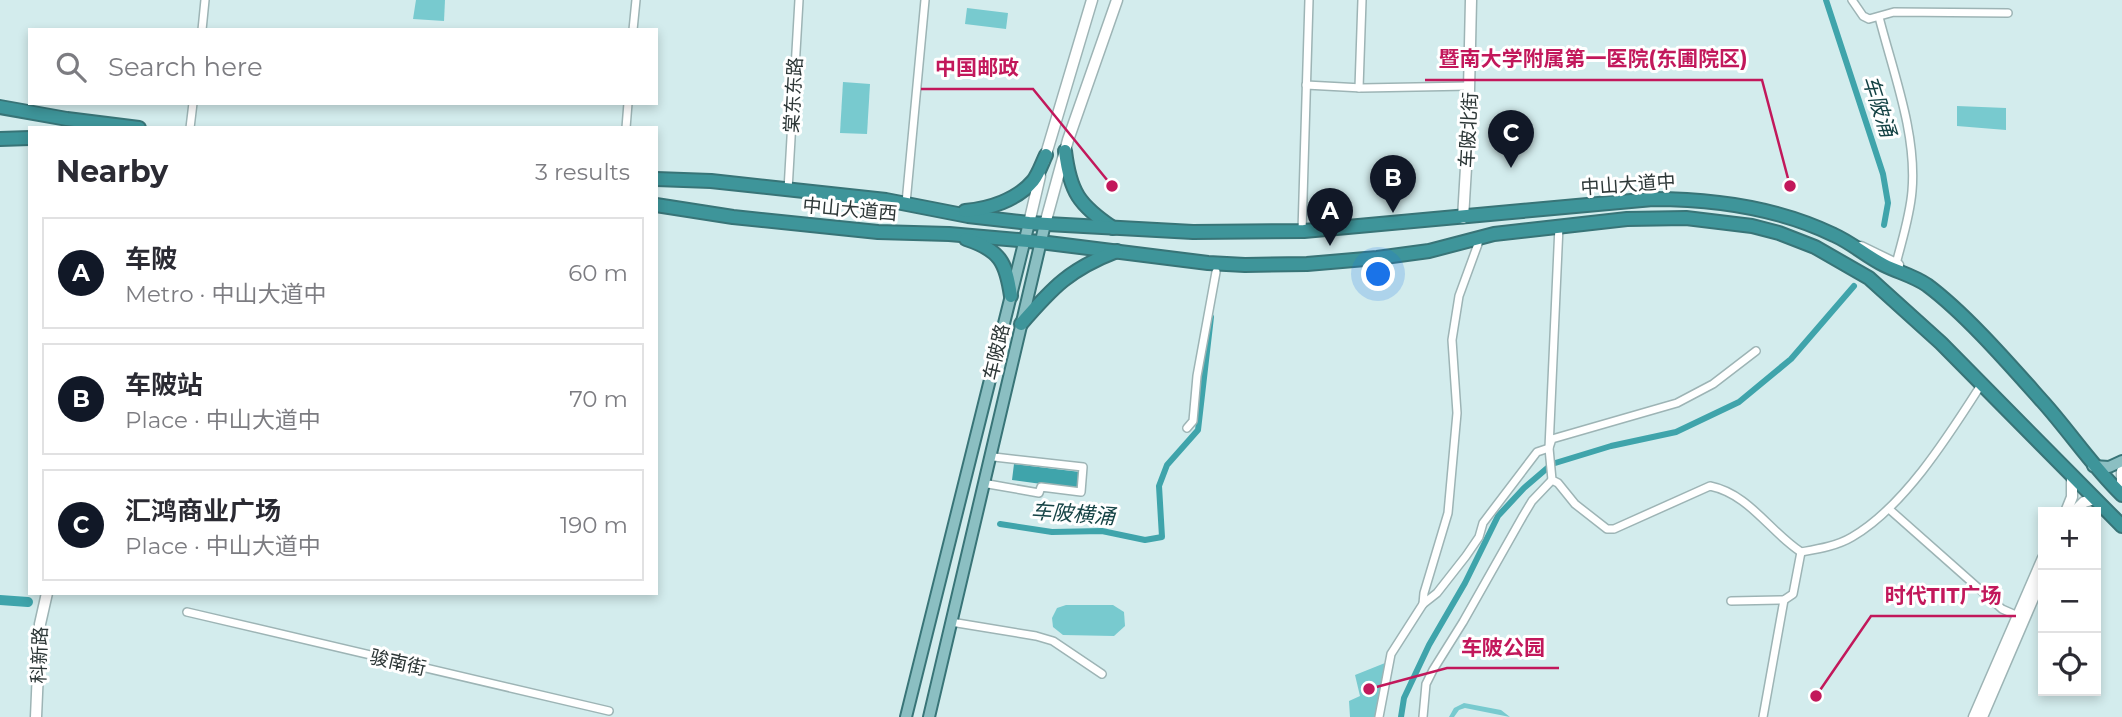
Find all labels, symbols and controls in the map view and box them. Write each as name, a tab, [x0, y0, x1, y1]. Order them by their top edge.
search box	[28, 28, 658, 105]
callout: 暨南大学附属第一医院(东圃院区)	[1425, 38, 1762, 80]
text: 暨南大学附属第一医院(东圃院区)	[1438, 46, 1748, 71]
callout: 中国邮政	[921, 47, 1033, 89]
icon: search	[52, 48, 90, 86]
text: Search here	[108, 51, 263, 83]
text: 中国邮政	[935, 55, 1019, 80]
street label: 棠东东路	[780, 56, 807, 134]
water label: 车陂涌	[1858, 72, 1902, 142]
street label: 车陂北街	[1455, 91, 1482, 169]
pin: C	[1488, 110, 1534, 168]
text: Nearby	[56, 153, 168, 190]
pin: B	[1370, 155, 1416, 213]
text: 3 results	[535, 158, 630, 186]
street label: 中山大道中	[1580, 170, 1676, 199]
pin: A	[1307, 188, 1353, 246]
street label: 中山大道西	[802, 194, 898, 225]
text: 车陂	[125, 243, 177, 275]
your location	[1361, 257, 1395, 291]
text: A	[72, 259, 90, 287]
text: 60 m	[568, 259, 628, 287]
text: Metro · 中山大道中	[125, 280, 326, 308]
street label: 车陂路	[979, 322, 1014, 382]
text: 车陂站	[125, 369, 203, 401]
text: B	[72, 385, 90, 413]
text: 70 m	[569, 385, 628, 413]
text: Place · 中山大道中	[125, 406, 321, 434]
text: 汇鸿商业广场	[125, 495, 281, 527]
water label: 车陂横涌	[1030, 498, 1118, 529]
map controls	[2038, 507, 2101, 696]
button: +	[2038, 507, 2101, 570]
text: C	[73, 511, 89, 539]
text: 190 m	[560, 511, 628, 539]
text: Place · 中山大道中	[125, 532, 321, 560]
button: −	[2038, 570, 2101, 633]
callout: 时代TIT广场	[1871, 574, 2016, 616]
text: 时代TIT广场	[1885, 583, 2001, 608]
street label: 科新路	[27, 626, 52, 684]
callout: 车陂公园	[1447, 626, 1559, 668]
button: locate	[2038, 633, 2101, 696]
text: 车陂公园	[1461, 635, 1545, 660]
street label: 骏南街	[368, 645, 428, 680]

